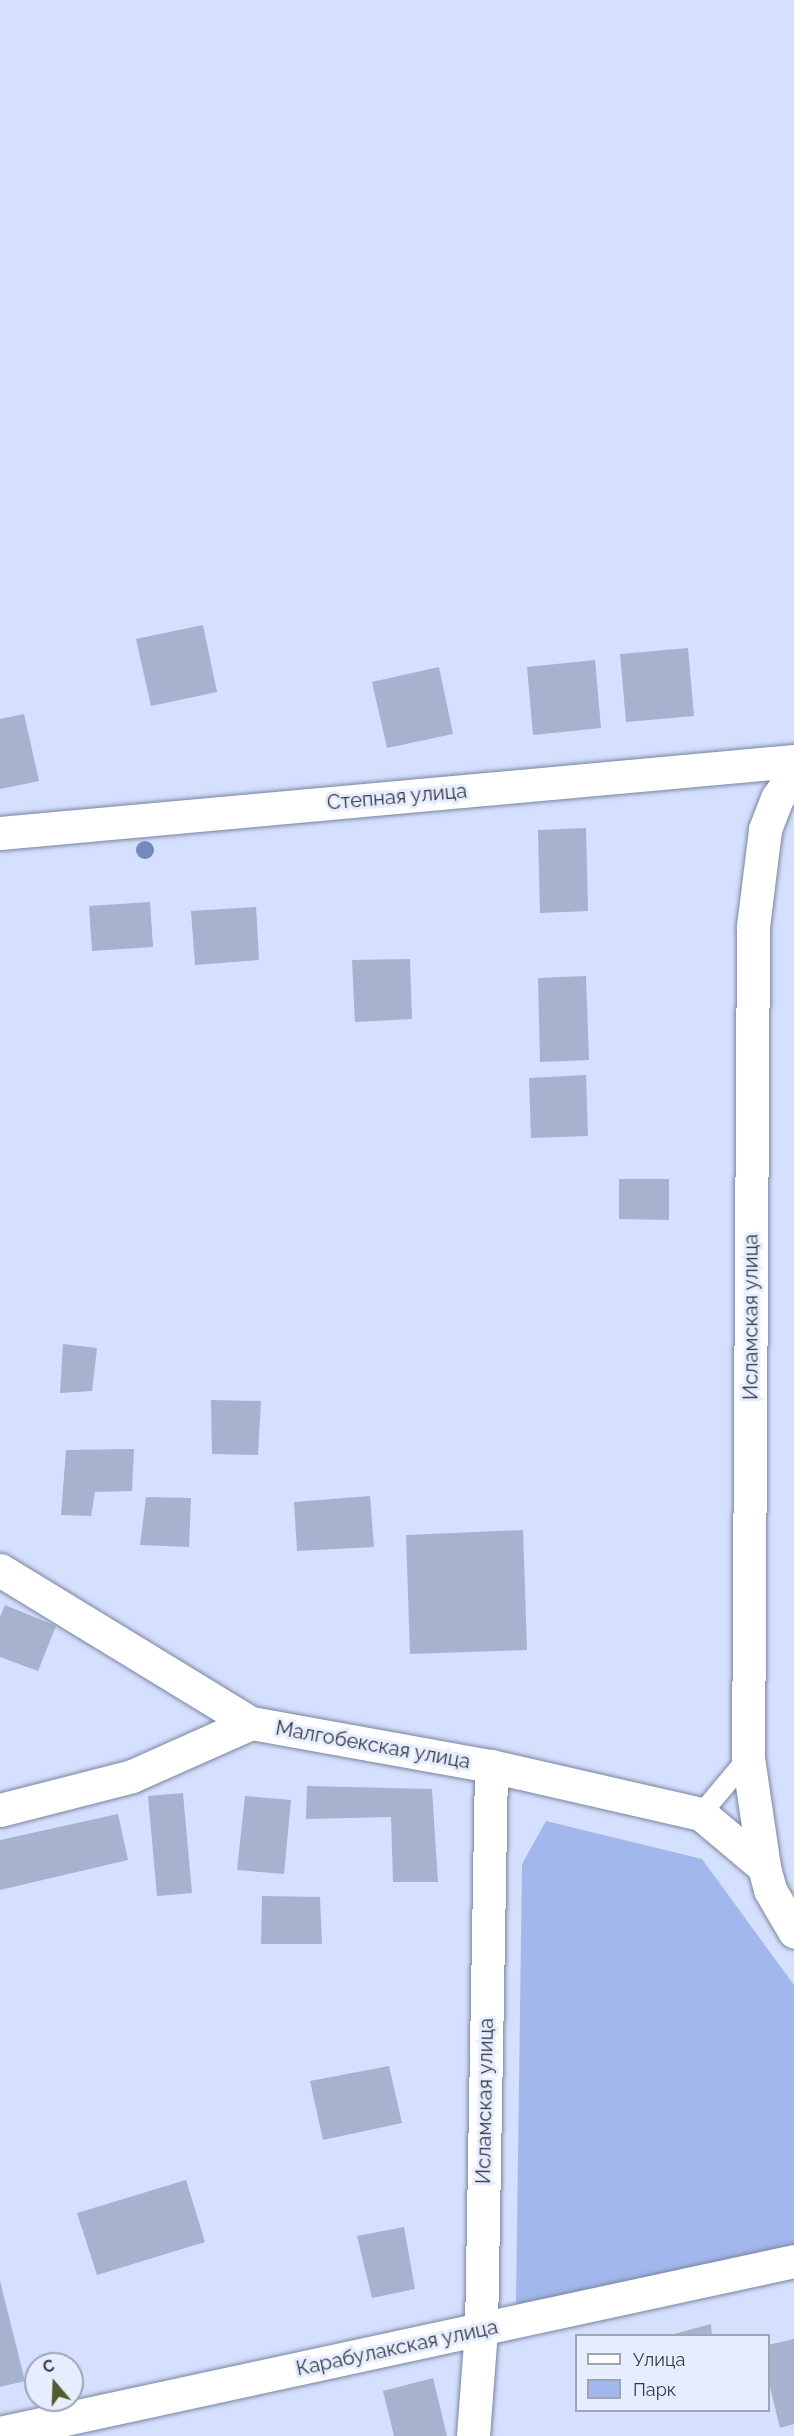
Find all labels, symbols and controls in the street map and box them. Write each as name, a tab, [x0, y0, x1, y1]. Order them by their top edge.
street label: Степная улица	[326, 779, 468, 815]
street label: Исламская улица	[739, 1234, 763, 1400]
street label: Малгобекская улица	[274, 1716, 472, 1774]
street label: Исламская улица	[472, 2017, 498, 2185]
street label: Карабулакская улица	[294, 2315, 500, 2381]
legend	[575, 2334, 770, 2412]
text: Улица	[633, 2349, 685, 2370]
north arrow	[24, 2352, 84, 2412]
text: С	[40, 2356, 57, 2377]
text: Парк	[633, 2379, 676, 2400]

